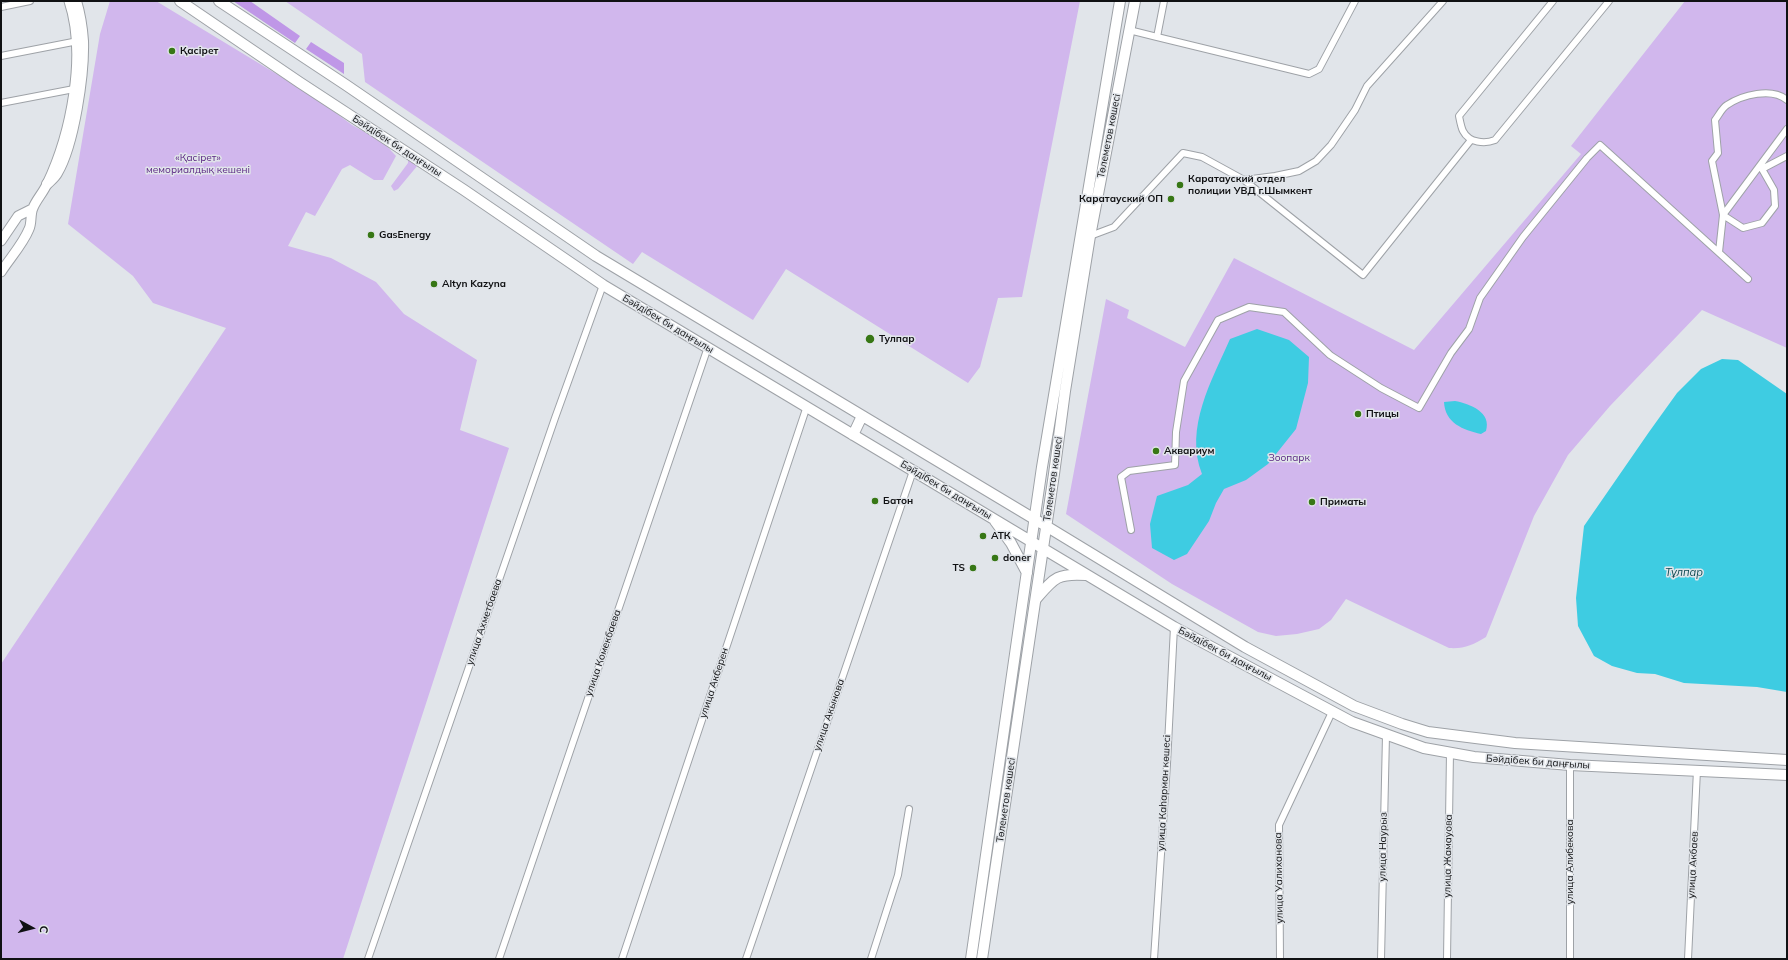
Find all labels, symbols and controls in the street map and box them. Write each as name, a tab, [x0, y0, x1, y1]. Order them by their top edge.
place label: Қасірет	[180, 45, 218, 57]
marker: Қасірет	[167, 46, 177, 56]
street label: Төлеметов көшесі	[1095, 93, 1123, 179]
street label: Бәйдібек би даңғылы	[350, 113, 444, 179]
park label: «Қасірет» мемориалдық кешені	[146, 152, 250, 176]
place label: Каратауский отдел полиции УВД г.Шымкент	[1188, 173, 1312, 196]
marker: Каратауский отдел полиции УВД г.Шымкент	[1175, 180, 1185, 190]
place label: Каратауский ОП	[1079, 193, 1163, 205]
marker: Каратауский ОП	[1166, 194, 1176, 204]
place label: GasEnergy	[379, 229, 431, 241]
marker: GasEnergy	[366, 230, 376, 240]
place label: Altyn Kazyna	[442, 278, 506, 290]
marker: Altyn Kazyna	[429, 279, 439, 289]
street label: Бәйдібек би даңғылы	[620, 292, 716, 356]
marker: Тулпар	[864, 333, 876, 345]
place label: Тулпар	[879, 333, 915, 345]
place label: Птицы	[1366, 408, 1399, 420]
marker: Птицы	[1353, 409, 1363, 419]
street label: Төлеметов көшесі	[1041, 436, 1065, 522]
place label: Аквариум	[1164, 445, 1214, 457]
marker: Аквариум	[1151, 446, 1161, 456]
park label: Зоопарк	[1268, 452, 1310, 464]
street label: Бәйдібек би даңғылы	[898, 458, 994, 522]
place label: Батон	[883, 495, 913, 507]
marker: Батон	[870, 496, 880, 506]
place label: Приматы	[1320, 496, 1366, 508]
marker: Приматы	[1307, 497, 1317, 507]
place label: АТК	[991, 530, 1011, 542]
marker: АТК	[978, 531, 988, 541]
place label: doner	[1003, 552, 1031, 564]
marker: doner	[990, 553, 1000, 563]
place label: TS	[953, 562, 965, 574]
marker: TS	[968, 563, 978, 573]
water label: Тұлпар	[1665, 566, 1703, 580]
street label: улица Ахметбаева	[464, 577, 504, 667]
street label: улица Комекбаева	[583, 608, 623, 698]
street label: Бәйдібек би даңғылы	[1176, 624, 1274, 684]
street label: улица Акберен	[697, 646, 731, 720]
street label: улица Акынова	[811, 677, 847, 753]
street label: улица Каһарман көшесі	[1155, 735, 1173, 851]
street label: Бәйдібек би даңғылы	[1486, 752, 1590, 772]
street label: Төлеметов көшесі	[994, 757, 1018, 843]
street label: улица Наурыз	[1376, 812, 1390, 882]
street label: улица Жамауова	[1441, 814, 1455, 898]
street label: улица Алибекова	[1564, 819, 1576, 905]
street label: улица Акбаев	[1685, 831, 1701, 899]
street label: улица Уалиханова	[1272, 832, 1286, 924]
north arrow	[12, 908, 52, 948]
text: С	[37, 925, 51, 934]

